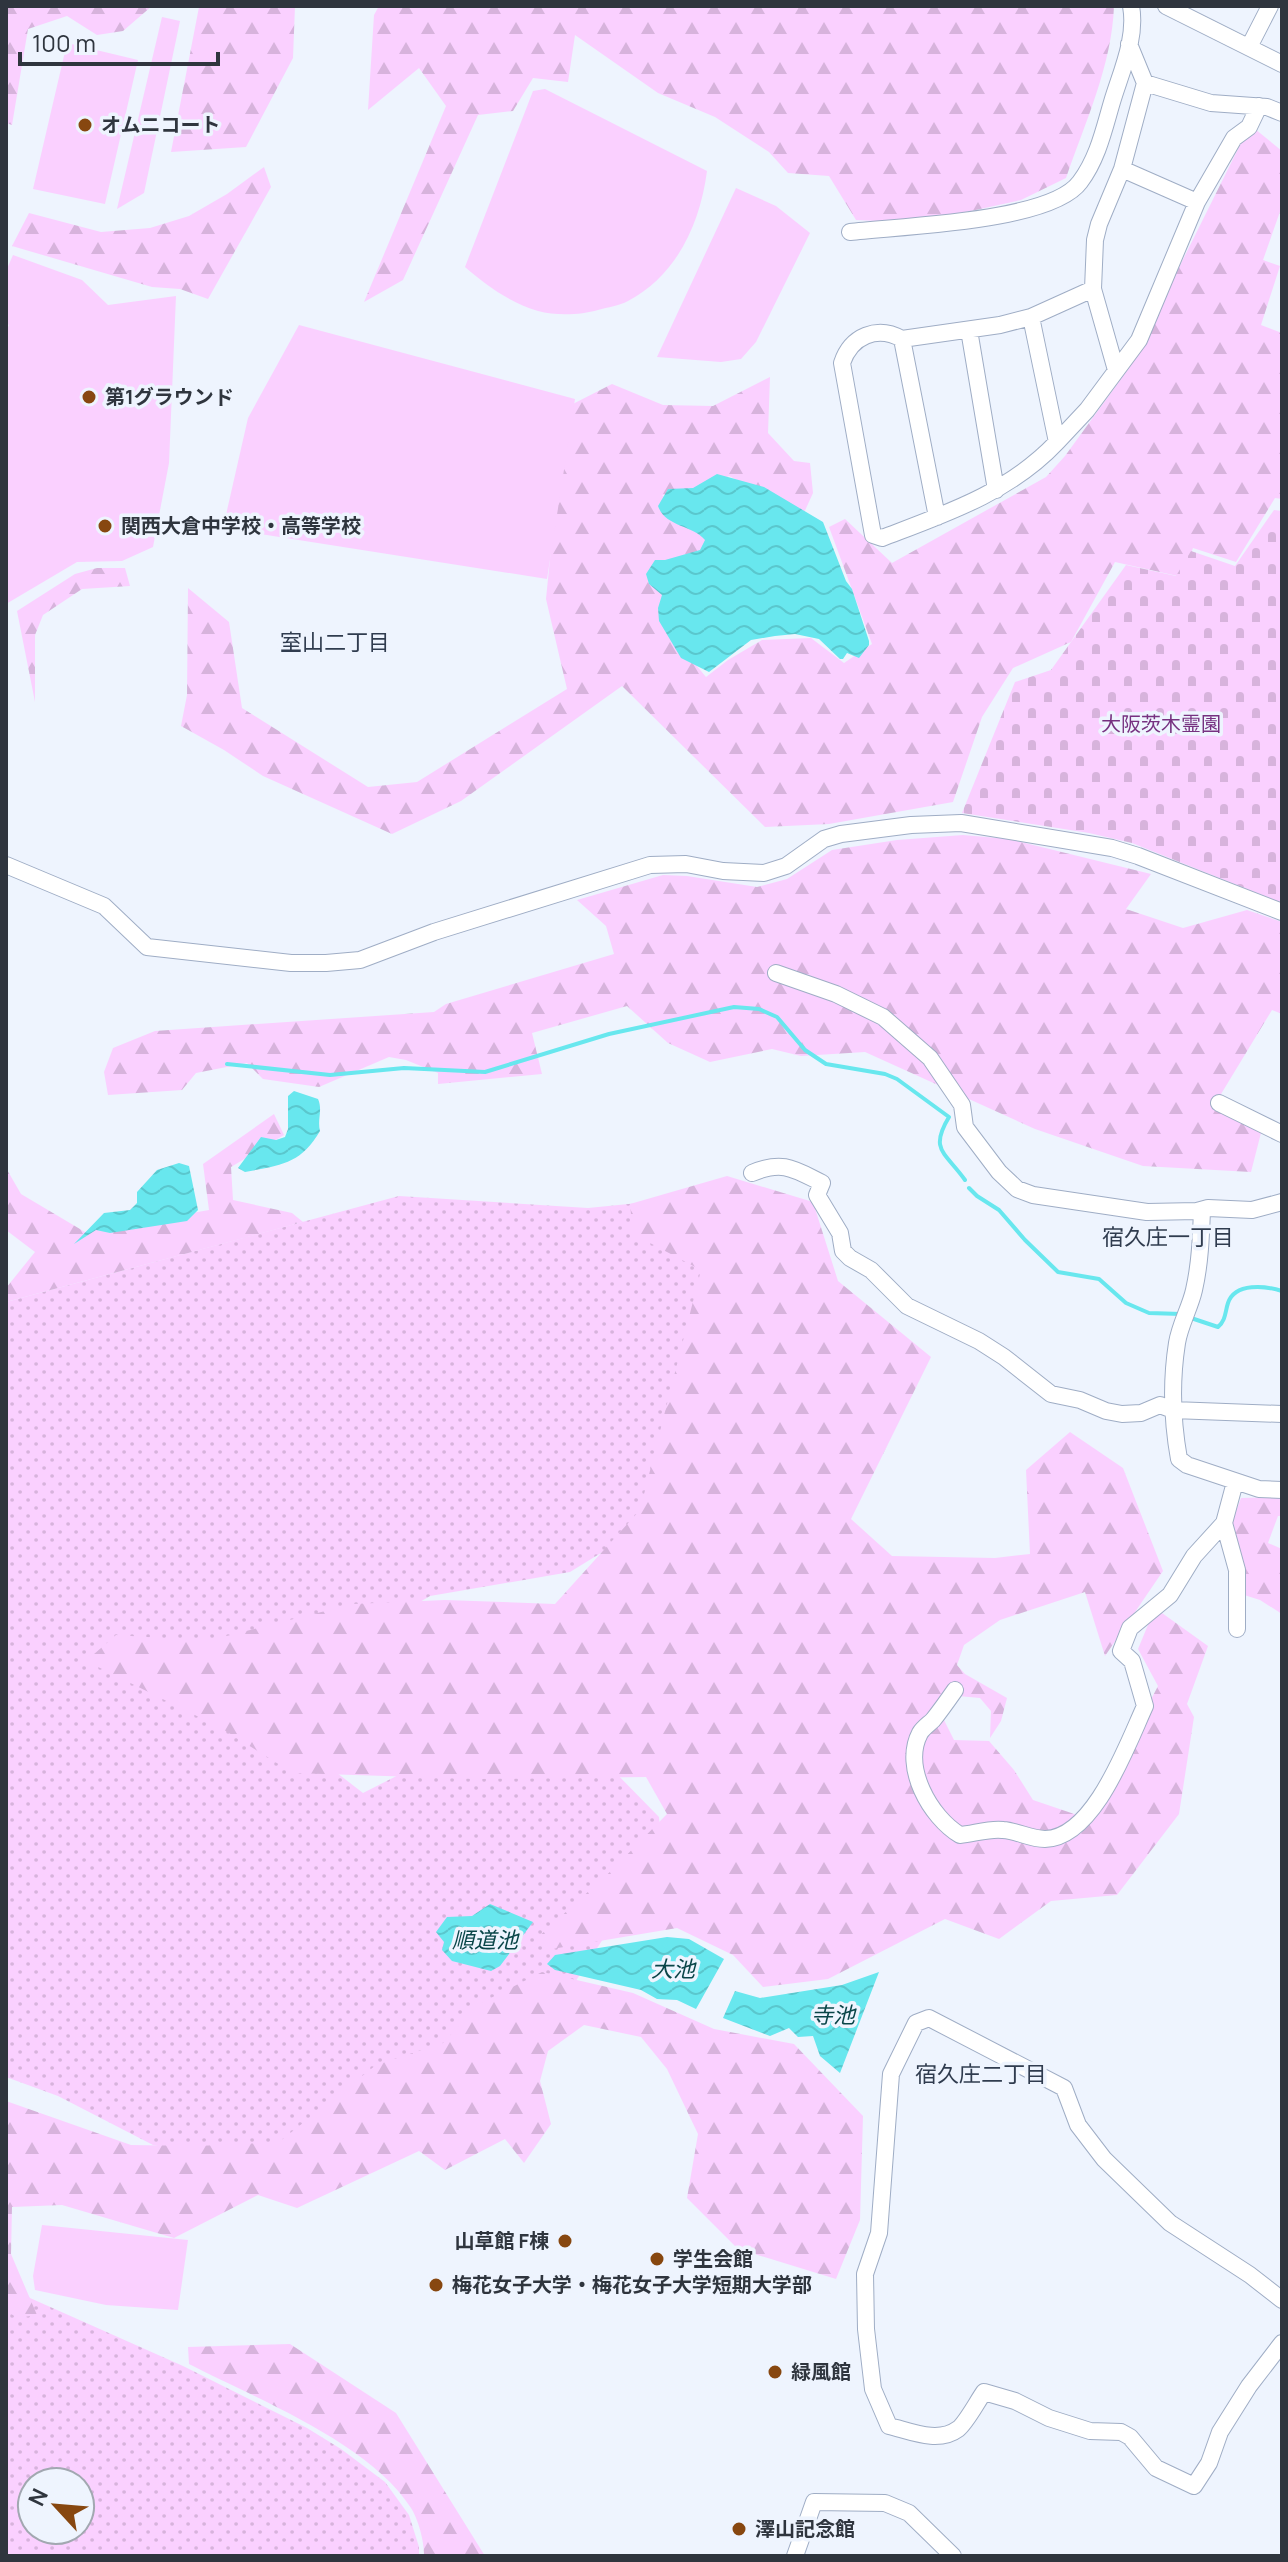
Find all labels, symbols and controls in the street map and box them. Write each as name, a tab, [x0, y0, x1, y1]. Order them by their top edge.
scale bar	[20, 16, 218, 66]
text: 100 m	[32, 26, 96, 59]
place label: オムニコート	[101, 111, 220, 138]
marker: オムニコート	[76, 116, 94, 134]
place label: 第1グラウンド	[105, 383, 234, 410]
marker: 第1グラウンド	[80, 388, 98, 406]
place label: 関西大倉中学校・高等学校	[121, 512, 361, 539]
marker: 関西大倉中学校・高等学校	[96, 517, 114, 535]
district label: 室山二丁目	[280, 627, 390, 657]
park label: 大阪茨木霊園	[1101, 710, 1221, 737]
district label: 宿久庄一丁目	[1102, 1222, 1234, 1252]
water label: 順道池	[452, 1925, 520, 1955]
water label: 大池	[651, 1954, 697, 1984]
water label: 寺池	[811, 2000, 857, 2030]
district label: 宿久庄二丁目	[915, 2059, 1047, 2089]
place label: 山草館 F棟	[455, 2227, 549, 2254]
marker: 山草館 F棟	[556, 2232, 574, 2250]
place label: 学生会館	[673, 2245, 753, 2272]
marker: 学生会館	[648, 2250, 666, 2268]
place label: 梅花女子大学・梅花女子大学短期大学部	[452, 2271, 812, 2298]
marker: 梅花女子大学・梅花女子大学短期大学部	[427, 2276, 445, 2294]
place label: 緑風館	[791, 2358, 851, 2385]
marker: 緑風館	[766, 2363, 784, 2381]
north arrow	[16, 2466, 96, 2546]
text: N	[21, 2484, 55, 2511]
place label: 澤山記念館	[755, 2515, 855, 2542]
marker: 澤山記念館	[730, 2520, 748, 2538]

